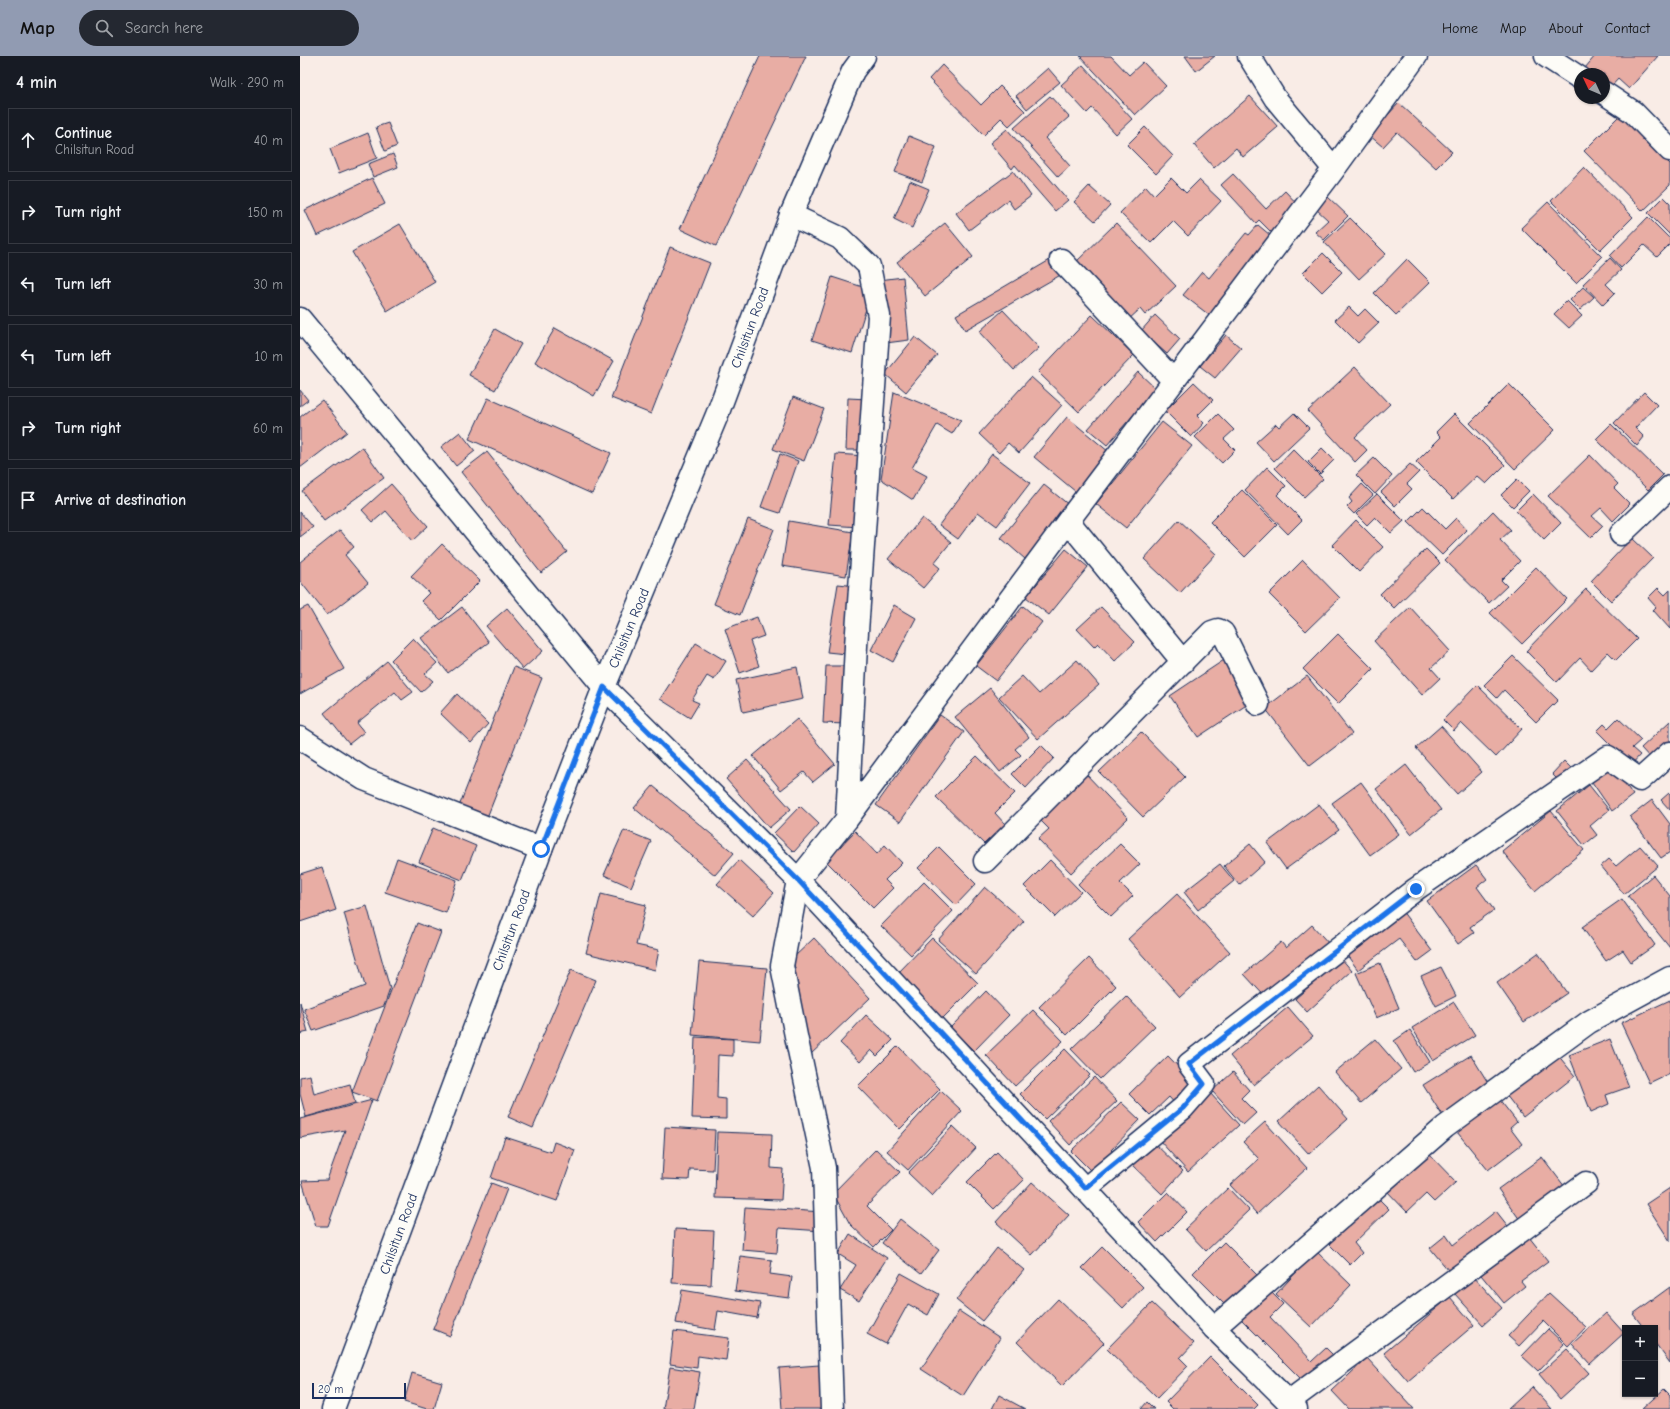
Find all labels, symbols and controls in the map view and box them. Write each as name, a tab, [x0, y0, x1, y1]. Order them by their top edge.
search box	[79, 10, 359, 46]
text: Map	[20, 17, 55, 39]
icon: search	[93, 17, 115, 39]
text: Search here	[125, 19, 203, 37]
text: Home	[1442, 20, 1478, 37]
text: Map	[1500, 20, 1526, 37]
text: About	[1548, 20, 1583, 37]
text: Contact	[1605, 20, 1650, 37]
north arrow	[1574, 68, 1610, 104]
text: 4 min	[16, 73, 57, 92]
text: Walk · 290 m	[210, 75, 284, 90]
text: Continue	[55, 124, 112, 142]
icon: ahead	[17, 129, 39, 151]
text: 40 m	[254, 133, 283, 148]
text: Chilsitun Road	[55, 142, 134, 157]
icon: right	[17, 201, 39, 223]
text: Turn right	[55, 203, 121, 221]
text: 150 m	[248, 205, 283, 220]
icon: left	[17, 273, 39, 295]
text: Turn left	[55, 275, 111, 293]
text: 30 m	[253, 277, 283, 292]
street label: Chilsitun Road	[727, 285, 773, 371]
icon: left	[17, 345, 39, 367]
text: Turn left	[55, 347, 111, 365]
text: 10 m	[255, 349, 283, 364]
icon: right	[17, 417, 39, 439]
text: Turn right	[55, 419, 121, 437]
text: 60 m	[253, 421, 283, 436]
icon: arrive	[17, 489, 39, 511]
text: Arrive at destination	[55, 491, 186, 509]
street label: Chilsitun Road	[605, 586, 653, 671]
route start	[532, 840, 550, 858]
route end	[1407, 880, 1425, 898]
street label: Chilsitun Road	[489, 887, 534, 973]
street label: Chilsitun Road	[376, 1191, 421, 1277]
map controls	[1622, 1325, 1658, 1397]
button: +	[1622, 1325, 1658, 1361]
button: −	[1622, 1361, 1658, 1397]
scale bar	[312, 1381, 406, 1400]
text: 20 m	[318, 1383, 343, 1396]

